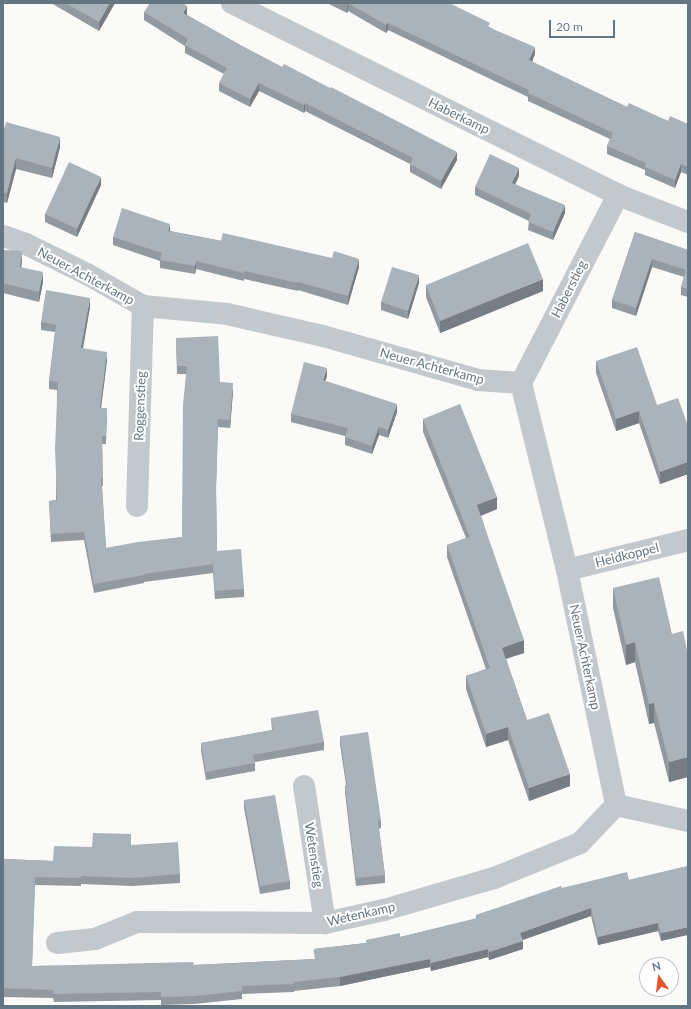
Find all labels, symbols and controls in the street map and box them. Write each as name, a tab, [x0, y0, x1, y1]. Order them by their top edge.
scale bar	[551, 12, 617, 38]
text: 20 m	[556, 19, 583, 34]
street label: Haberkamp	[426, 94, 492, 138]
street label: Neuer Achterkamp	[35, 244, 137, 308]
street label: Haberstieg	[548, 258, 590, 320]
street label: Neuer Achterkamp	[378, 344, 486, 388]
street label: Roggenstieg	[131, 371, 149, 441]
street label: Heidkoppel	[594, 540, 660, 570]
street label: Neuer Achterkamp	[566, 603, 604, 711]
street label: Wetenstieg	[301, 821, 327, 889]
street label: Wetenkamp	[325, 899, 397, 929]
north arrow	[639, 957, 679, 997]
text: N	[651, 959, 662, 973]

